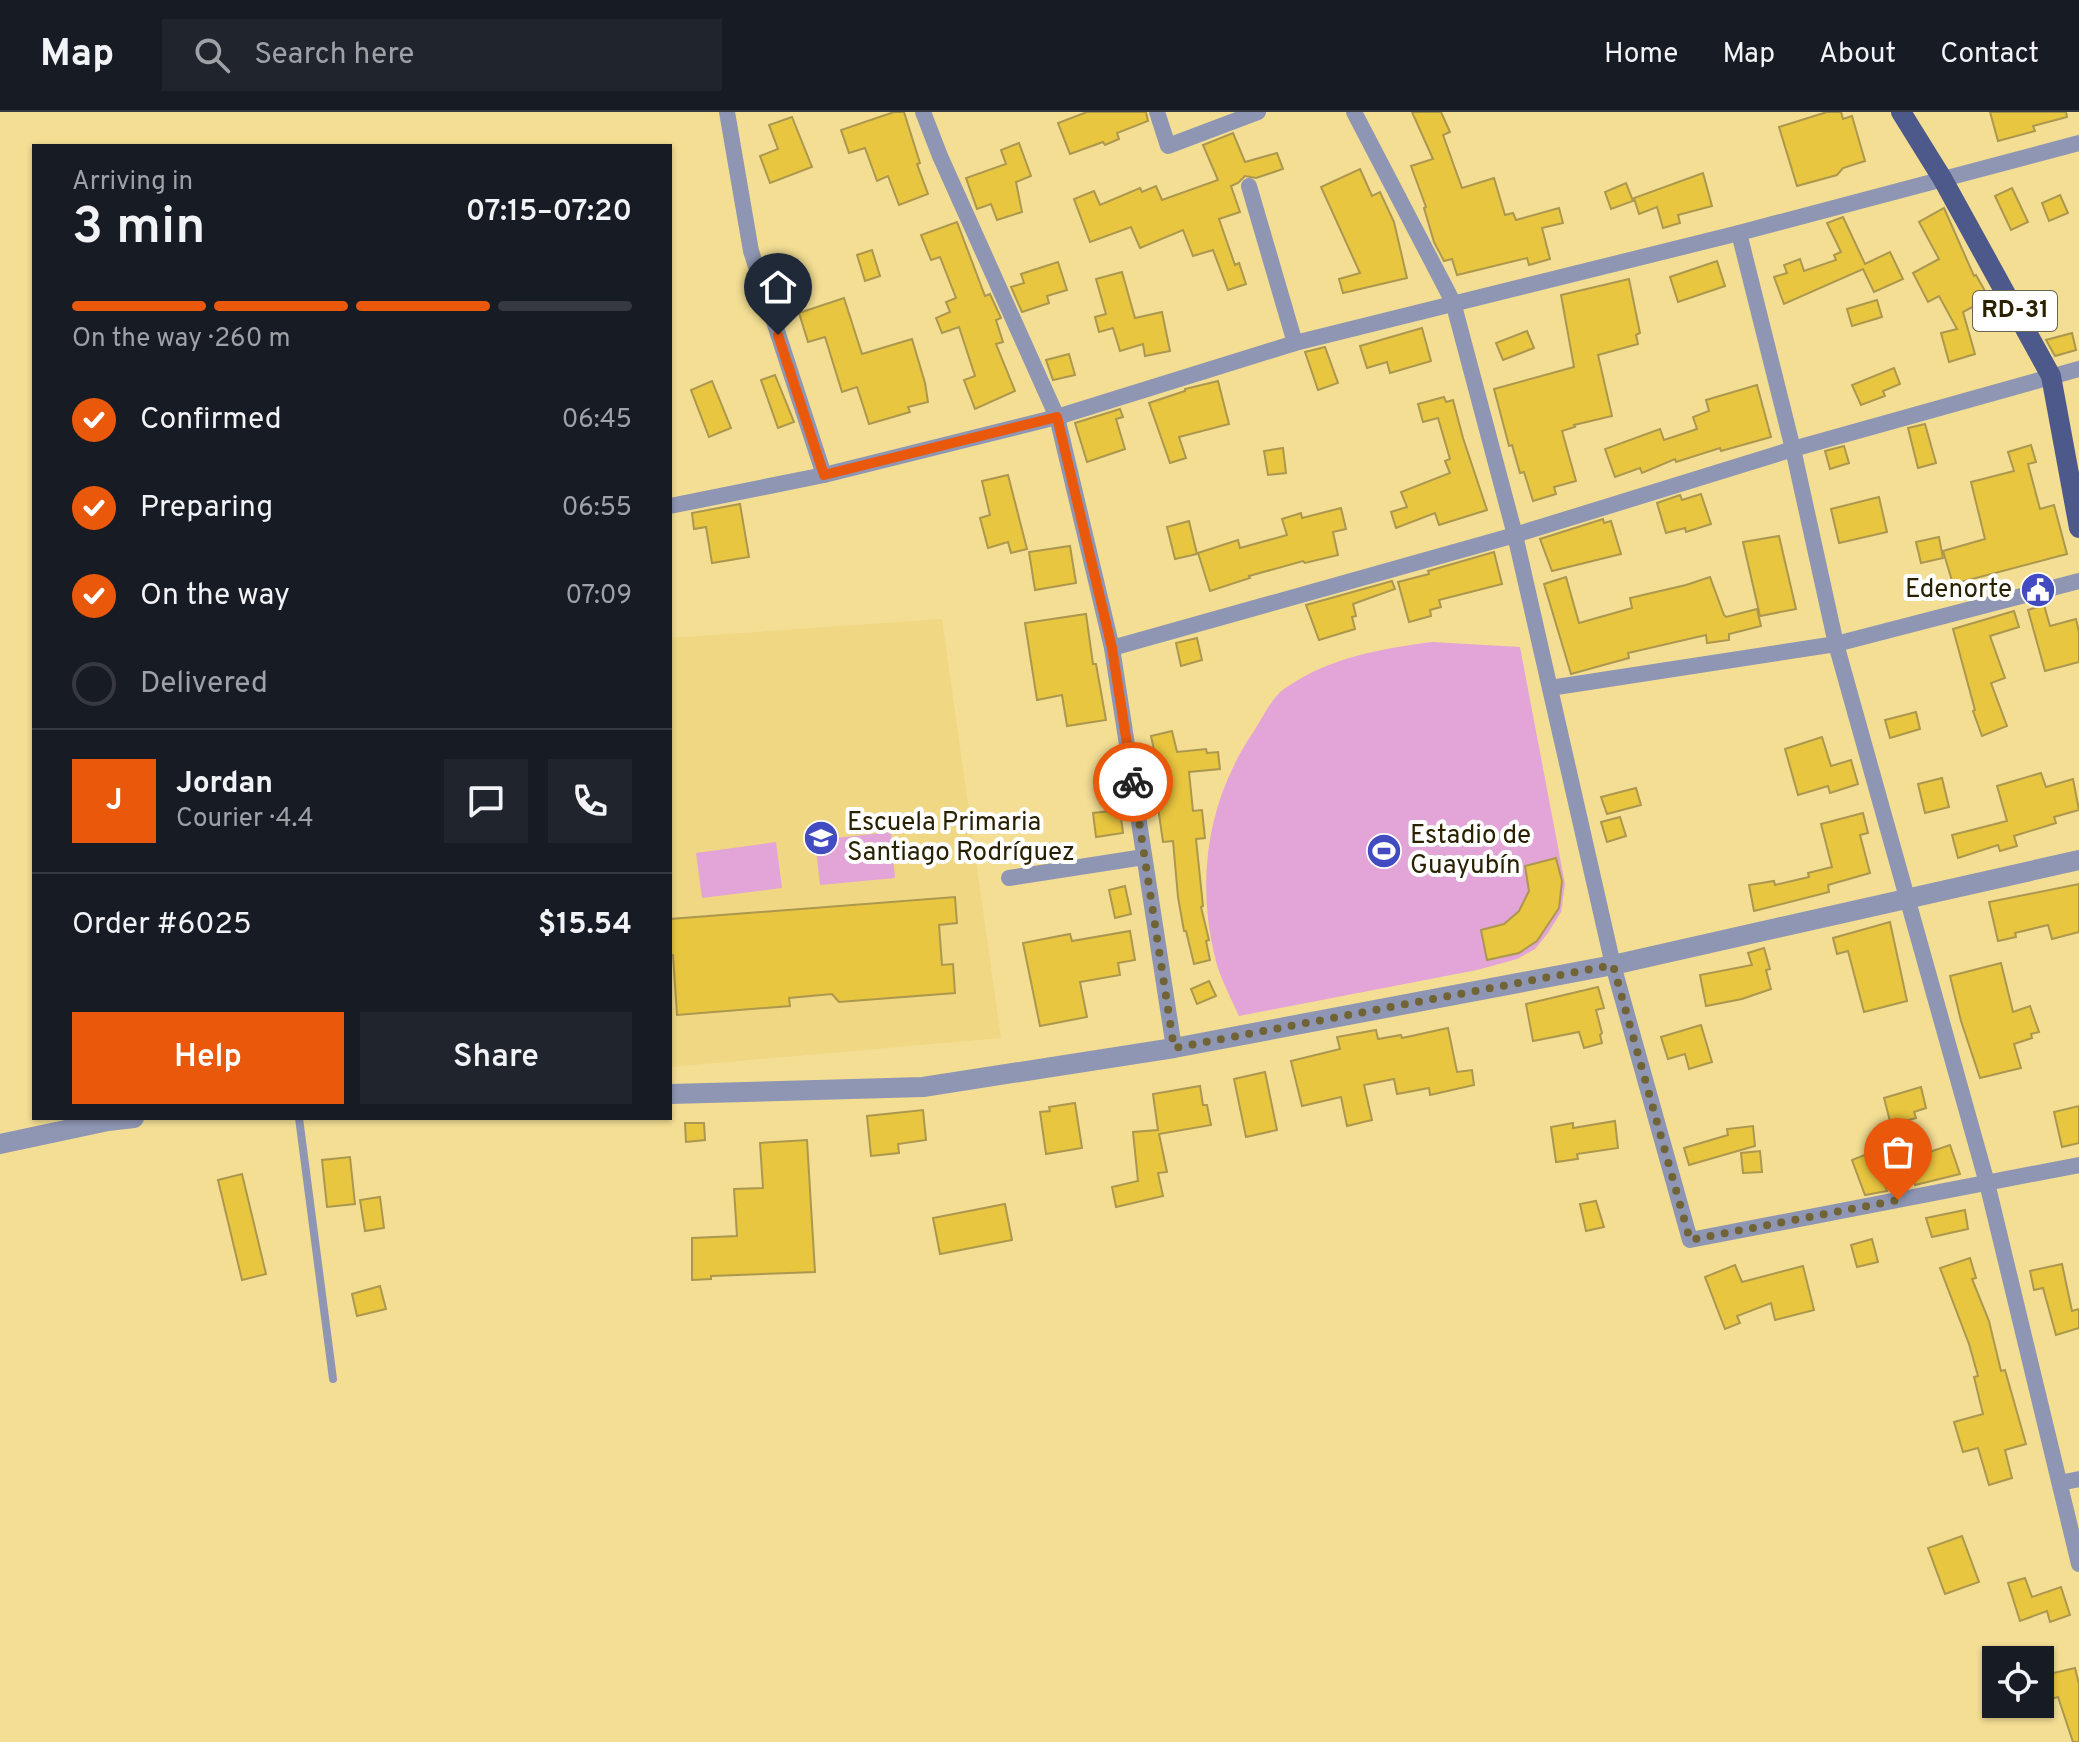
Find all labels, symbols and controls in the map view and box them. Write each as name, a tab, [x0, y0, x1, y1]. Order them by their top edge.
search box	[162, 19, 722, 91]
text: Map	[40, 31, 114, 80]
icon: search	[190, 33, 234, 77]
text: Search here	[254, 37, 414, 74]
text: Home	[1604, 37, 1678, 73]
text: Map	[1722, 37, 1775, 73]
text: About	[1819, 37, 1896, 73]
text: Contact	[1940, 37, 2039, 73]
text: Arriving in	[72, 166, 193, 199]
text: 07:15–07:20	[466, 194, 632, 231]
text: 3 min	[72, 196, 205, 262]
pin	[744, 253, 812, 335]
icon: home	[756, 265, 800, 309]
road number: RD-31	[1973, 291, 2057, 331]
text: On the way · 260 m	[72, 323, 290, 356]
icon: check	[72, 398, 116, 442]
text: Confirmed	[140, 402, 282, 439]
text: 06:45	[562, 404, 632, 437]
icon: check	[72, 486, 116, 530]
text: Preparing	[140, 490, 273, 527]
text: 06:55	[562, 492, 632, 525]
public building icon: Edenorte	[2019, 571, 2057, 609]
icon: check	[72, 574, 116, 618]
place label: Edenorte	[1905, 574, 2012, 607]
text: On the way	[140, 578, 290, 615]
text: 07:09	[565, 580, 632, 613]
text: Delivered	[140, 666, 268, 703]
courier	[1093, 742, 1173, 822]
button: chat	[444, 759, 528, 843]
button: phone	[548, 759, 632, 843]
icon: bike	[1111, 760, 1155, 804]
text: Jordan	[176, 766, 273, 803]
text: J	[106, 783, 122, 820]
text: Courier · 4.4	[176, 803, 314, 836]
place label: Escuela Primaria Santiago Rodríguez	[847, 807, 1075, 870]
school or university icon: Escuela Primaria Santiago Rodríguez	[802, 819, 840, 857]
place label: Estadio de Guayubín	[1410, 820, 1531, 883]
sports icon: Estadio de Guayubín	[1365, 832, 1403, 870]
text: Order #6025	[72, 907, 252, 944]
text: $15.54	[538, 907, 632, 944]
button: Help	[72, 1012, 344, 1104]
button: Share	[360, 1012, 632, 1104]
pin	[1864, 1118, 1932, 1200]
icon: bag	[1876, 1130, 1920, 1174]
map controls	[1982, 1646, 2054, 1718]
button: locate	[1982, 1646, 2054, 1718]

